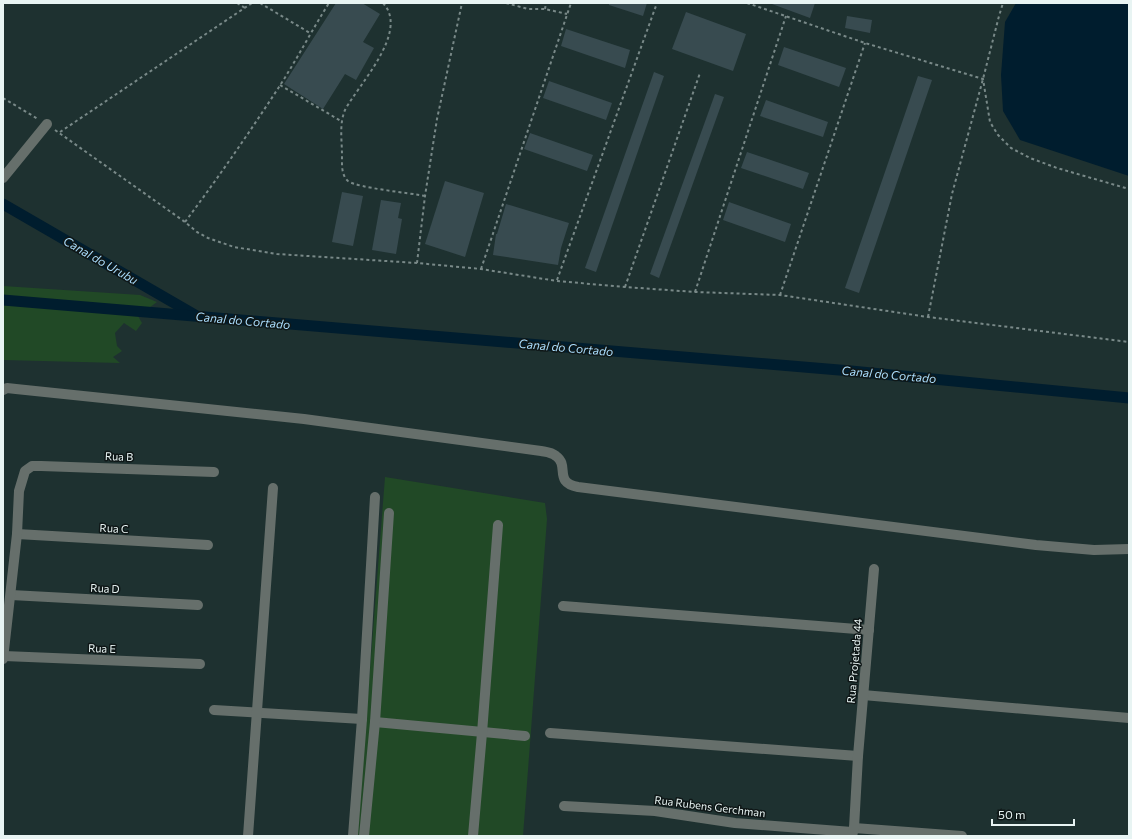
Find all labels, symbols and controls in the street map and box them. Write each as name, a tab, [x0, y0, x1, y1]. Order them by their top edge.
water label: Canal do Urubu	[61, 233, 141, 287]
water label: Canal do Cortado	[195, 309, 291, 331]
water label: Canal do Cortado	[518, 336, 614, 358]
water label: Canal do Cortado	[841, 363, 937, 385]
street label: Rua B	[105, 449, 133, 463]
street label: Rua C	[99, 521, 129, 535]
street label: Rua D	[90, 581, 120, 595]
street label: Rua Projetada 44	[844, 618, 864, 704]
street label: Rua E	[88, 641, 116, 655]
street label: Rua Rubens Gerchman	[654, 793, 766, 819]
scale bar	[992, 801, 1074, 827]
text: 50 m	[998, 807, 1026, 821]

